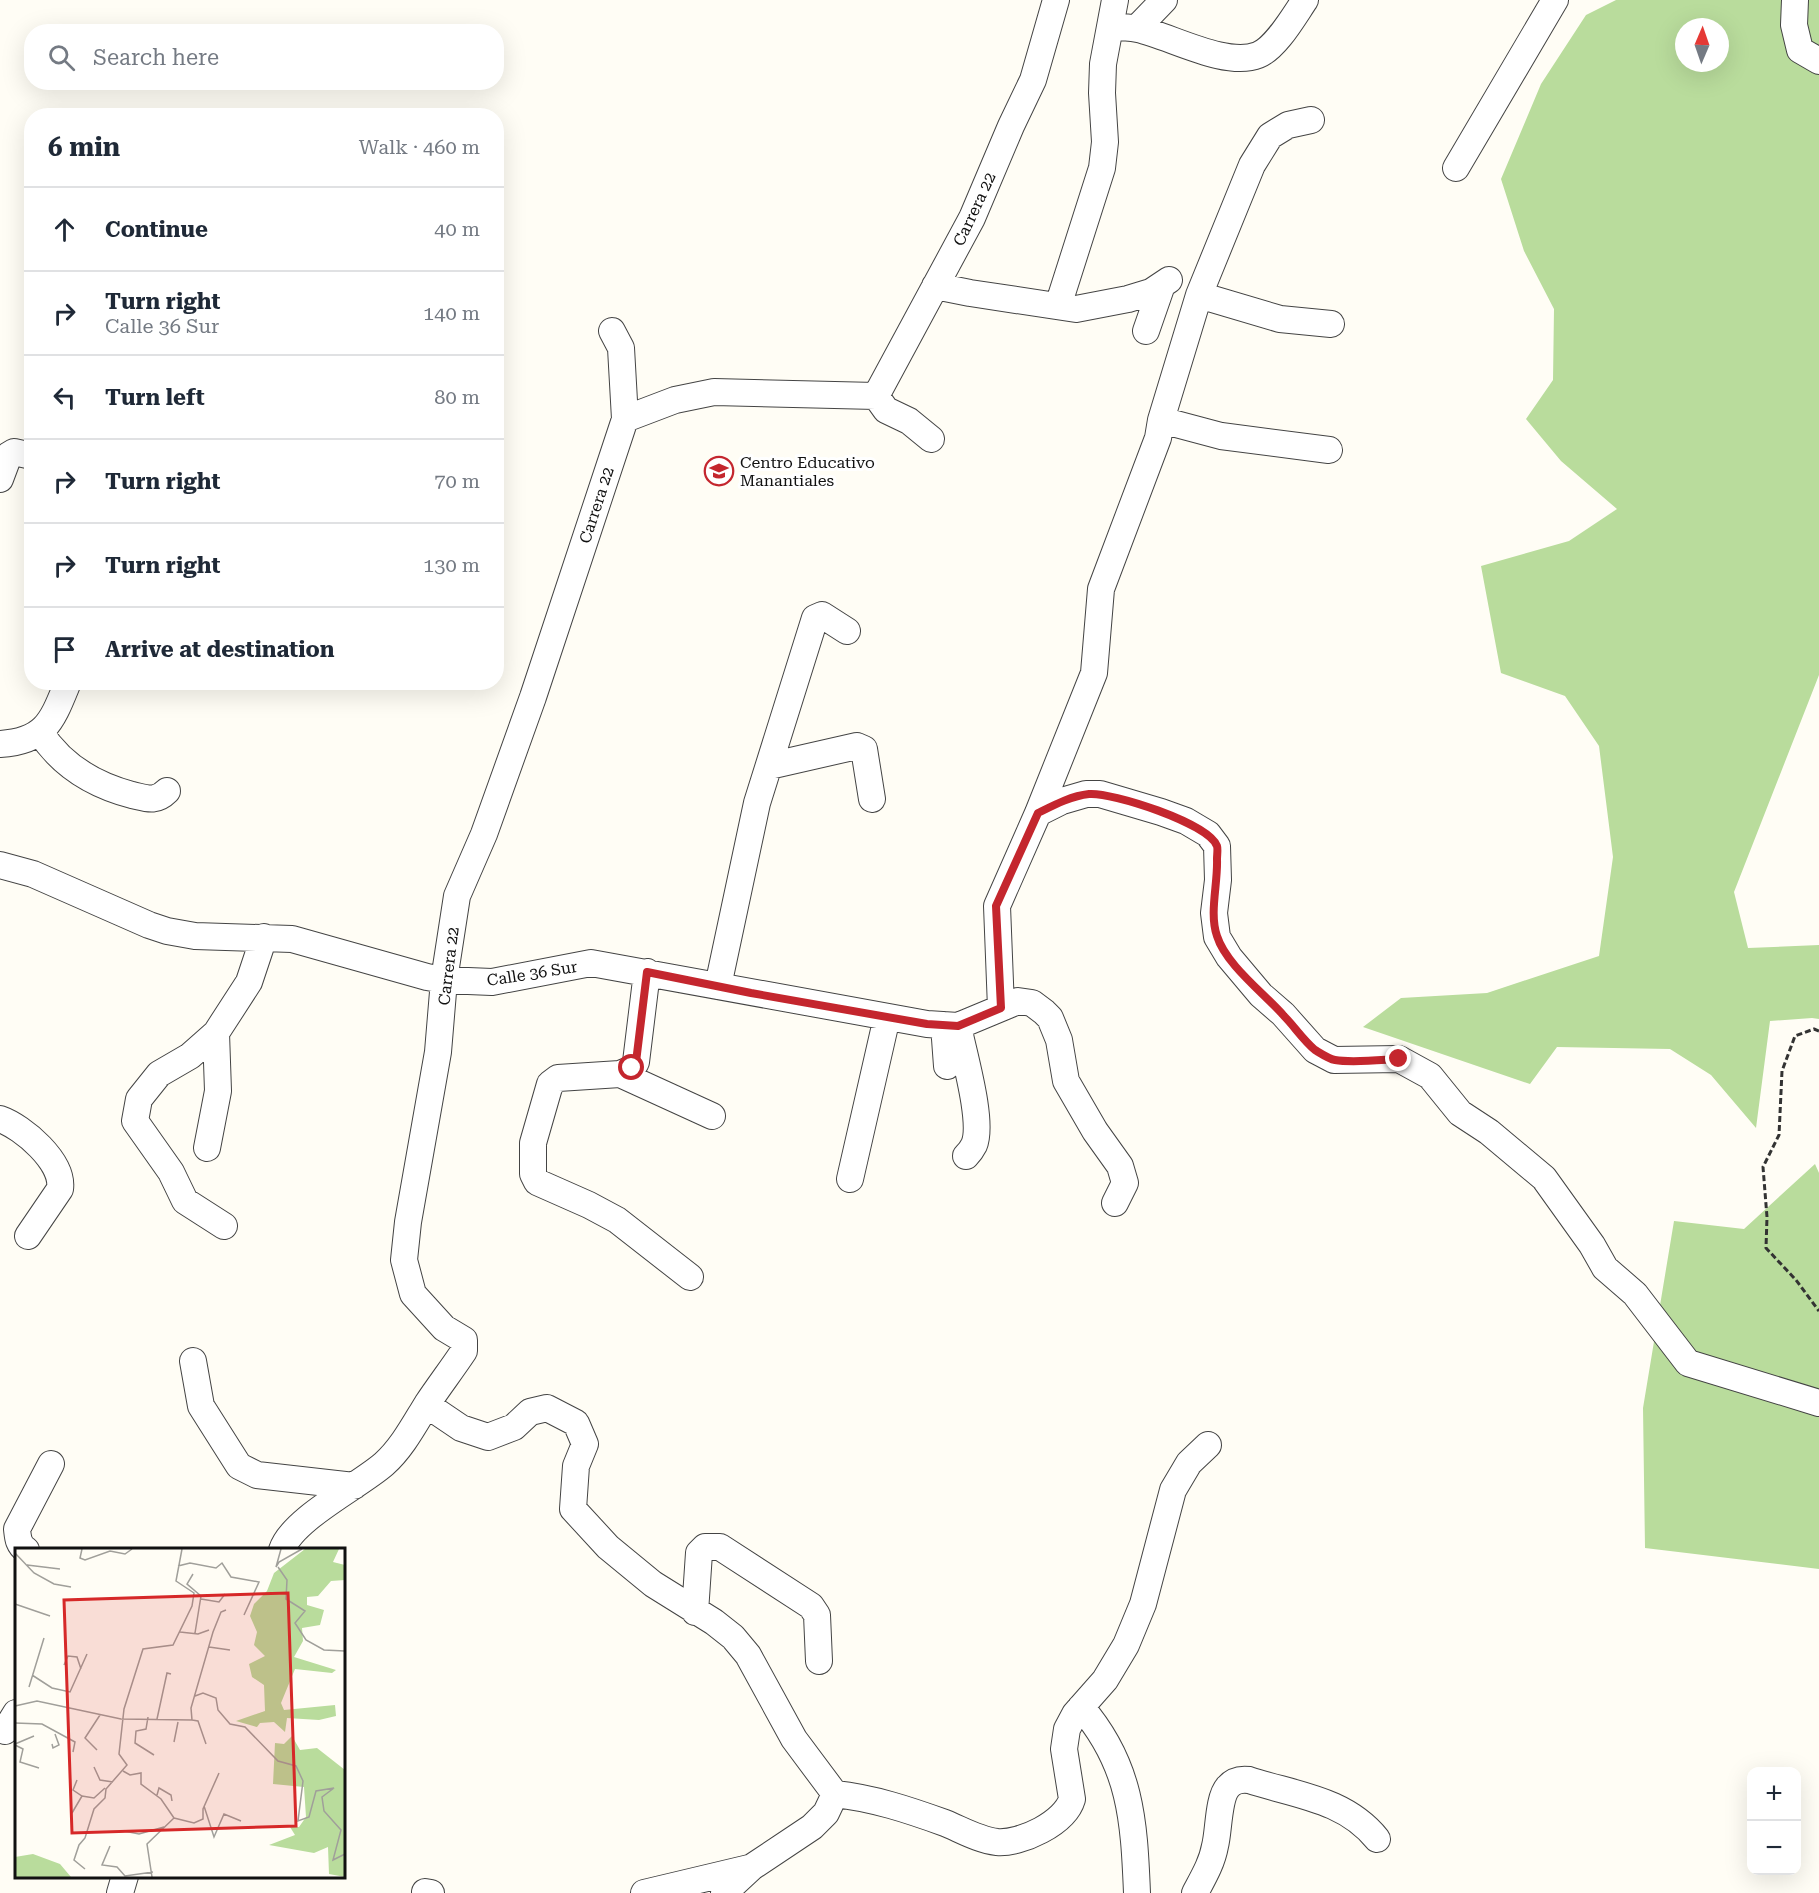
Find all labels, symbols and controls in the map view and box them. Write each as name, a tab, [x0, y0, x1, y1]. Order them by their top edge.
north arrow	[1675, 18, 1729, 72]
search box	[24, 24, 504, 90]
icon: search	[45, 41, 78, 74]
text: Search here	[93, 45, 219, 70]
text: 6 min	[48, 132, 120, 162]
text: Walk · 460 m	[359, 135, 480, 159]
street label: Carrera 22	[949, 169, 1000, 249]
icon: ahead	[48, 213, 81, 246]
text: Continue	[105, 217, 208, 242]
text: 40 m	[434, 217, 480, 241]
text: Turn right	[105, 289, 220, 314]
icon: right	[48, 297, 81, 330]
text: 140 m	[423, 301, 480, 325]
text: Calle 36 Sur	[105, 314, 219, 338]
icon: left	[48, 381, 81, 414]
text: Turn left	[105, 385, 205, 410]
text: 80 m	[434, 385, 480, 409]
place label: Centro Educativo Manantiales	[740, 453, 875, 490]
school or university icon: Centro Educativo Manantiales	[703, 455, 735, 487]
icon: right	[48, 465, 81, 498]
street label: Carrera 22	[575, 465, 618, 546]
text: Turn right	[105, 469, 220, 494]
text: 70 m	[434, 469, 480, 493]
icon: right	[48, 549, 81, 582]
text: Turn right	[105, 553, 220, 578]
text: 130 m	[423, 553, 480, 577]
icon: arrive	[48, 633, 81, 666]
text: Arrive at destination	[105, 637, 334, 662]
street label: Carrera 22	[434, 926, 463, 1006]
street label: Calle 36 Sur	[485, 957, 579, 990]
route end	[1385, 1045, 1411, 1071]
route start	[618, 1054, 644, 1080]
inset map	[15, 1548, 345, 1878]
map controls	[1747, 1767, 1801, 1875]
button: +	[1747, 1767, 1801, 1821]
button: −	[1747, 1821, 1801, 1875]

